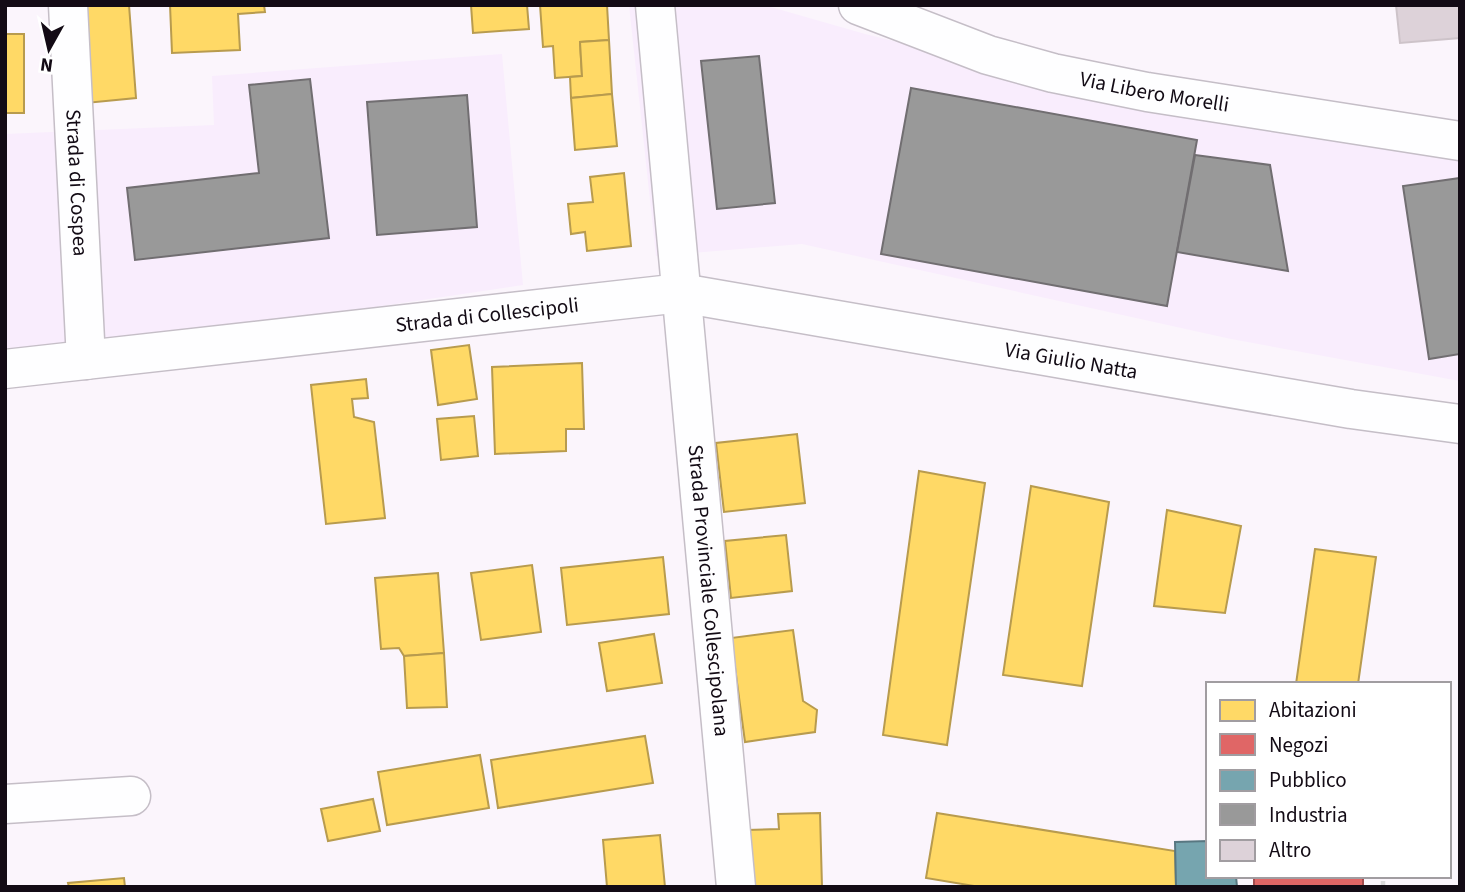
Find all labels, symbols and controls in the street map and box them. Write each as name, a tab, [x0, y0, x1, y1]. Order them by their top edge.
north arrow	[14, 14, 84, 84]
text: N	[39, 50, 55, 79]
street label: Via Libero Morelli	[1077, 64, 1231, 120]
street label: Strada di Cospea	[58, 108, 96, 257]
street label: Strada di Collescipoli	[394, 290, 580, 340]
street label: Via Giulio Natta	[1002, 334, 1140, 387]
street label: Strada Provinciale Collescipolana	[680, 443, 737, 738]
legend	[1206, 682, 1451, 878]
text: Abitazioni	[1269, 695, 1357, 725]
text: Negozi	[1269, 730, 1328, 760]
text: Pubblico	[1269, 765, 1347, 795]
text: Industria	[1269, 800, 1348, 830]
text: Altro	[1269, 835, 1311, 865]

